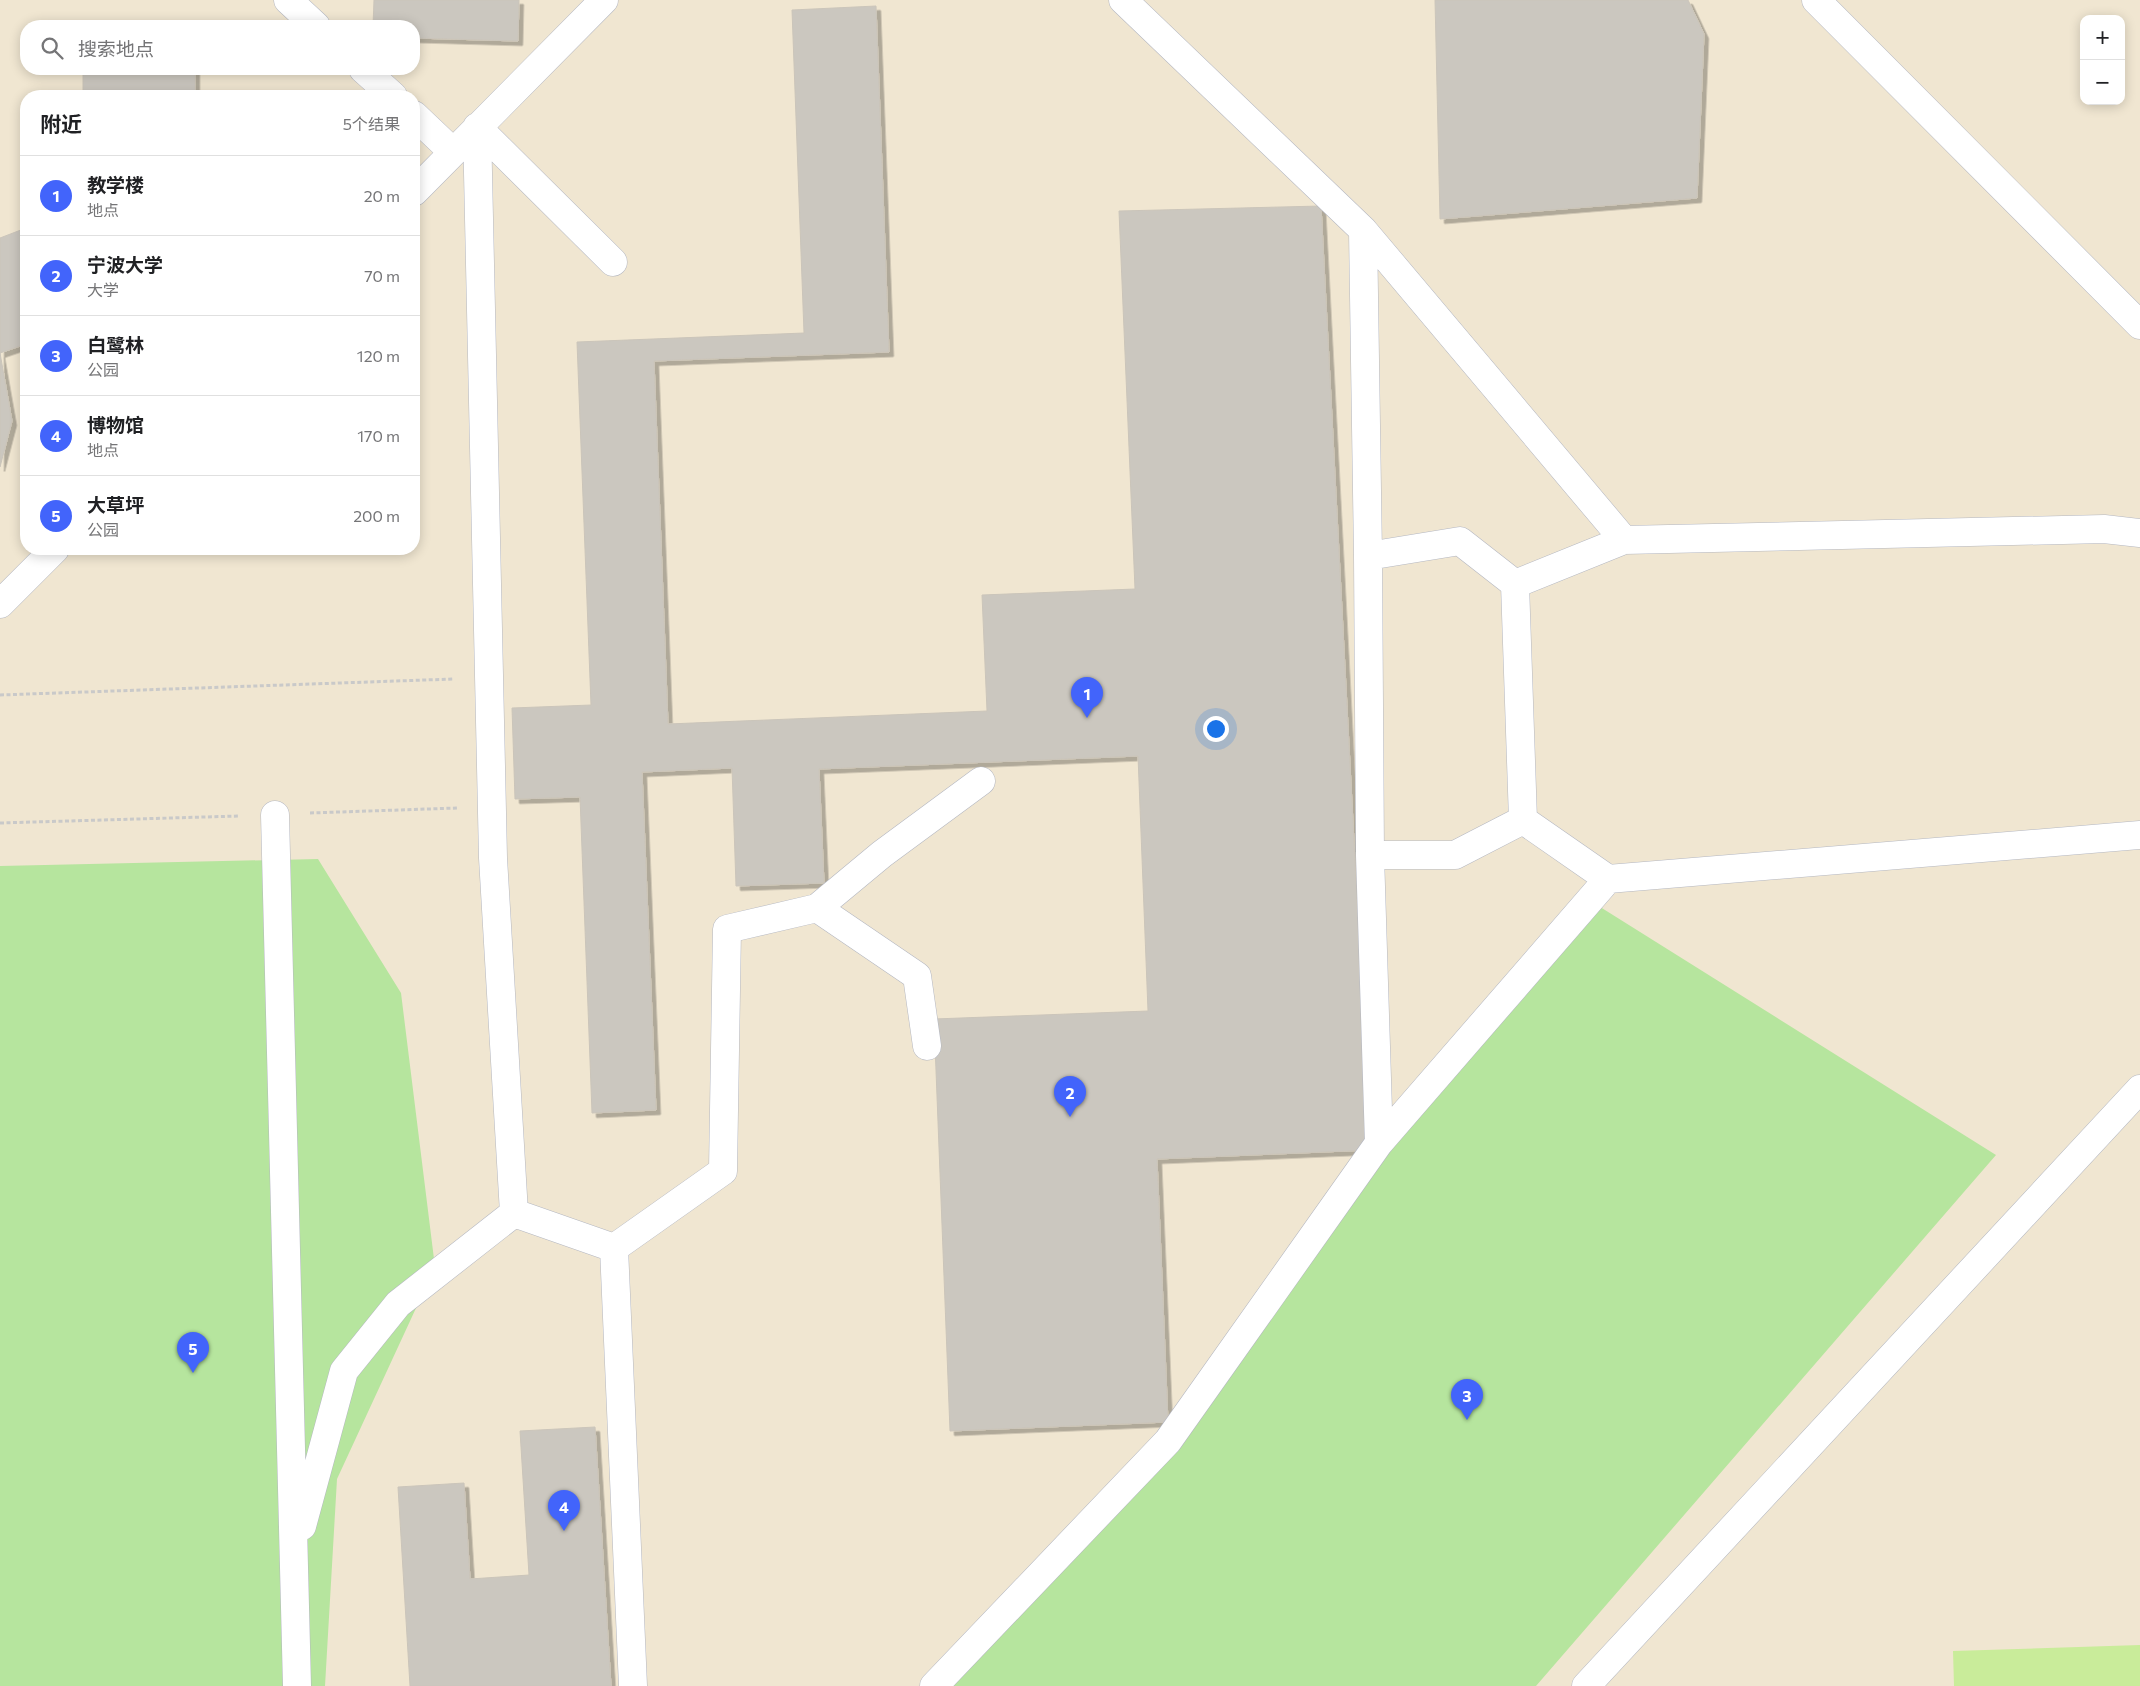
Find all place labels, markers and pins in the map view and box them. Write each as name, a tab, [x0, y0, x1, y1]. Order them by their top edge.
pin: 1	[1071, 677, 1103, 718]
pin: 2	[1054, 1076, 1086, 1117]
pin: 5	[177, 1332, 209, 1373]
pin: 3	[1451, 1379, 1483, 1420]
pin: 4	[548, 1490, 580, 1531]

